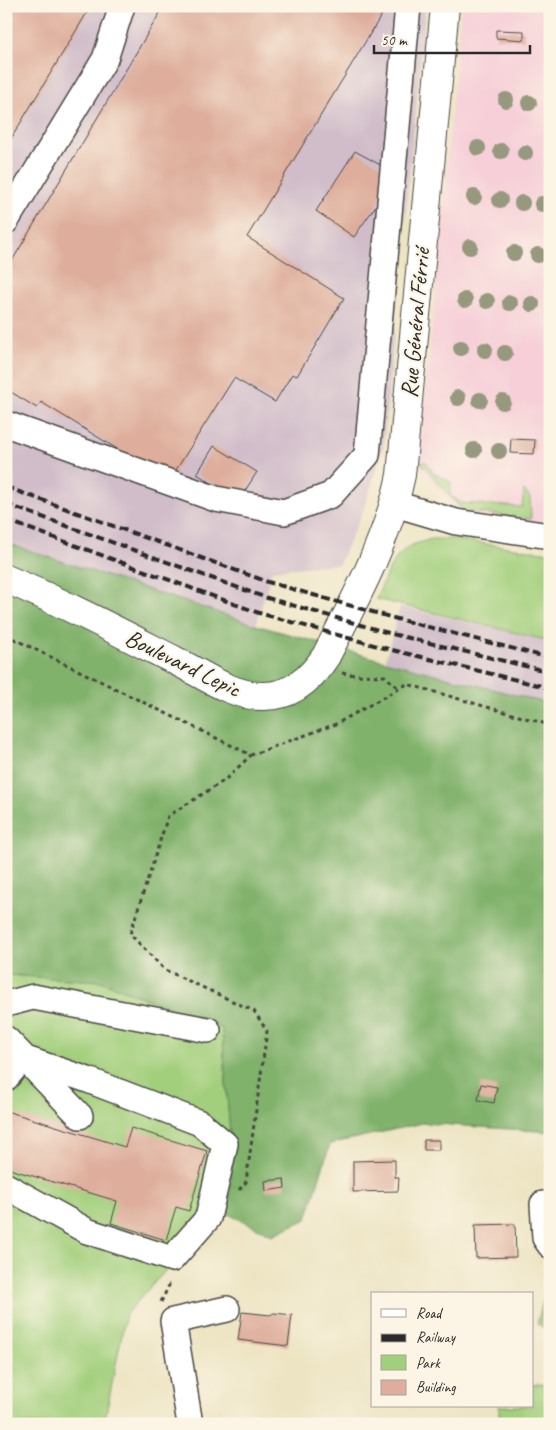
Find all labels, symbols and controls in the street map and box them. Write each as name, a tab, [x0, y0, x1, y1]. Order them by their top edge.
scale bar	[374, 22, 530, 54]
text: 50 m	[381, 31, 408, 50]
street label: Rue Général Férrié	[394, 243, 437, 399]
street label: Boulevard Lepic	[120, 622, 246, 704]
legend	[371, 1292, 534, 1408]
text: Road	[416, 1304, 443, 1323]
text: Railway	[416, 1328, 457, 1347]
text: Park	[416, 1354, 441, 1373]
text: Building	[416, 1378, 456, 1397]

